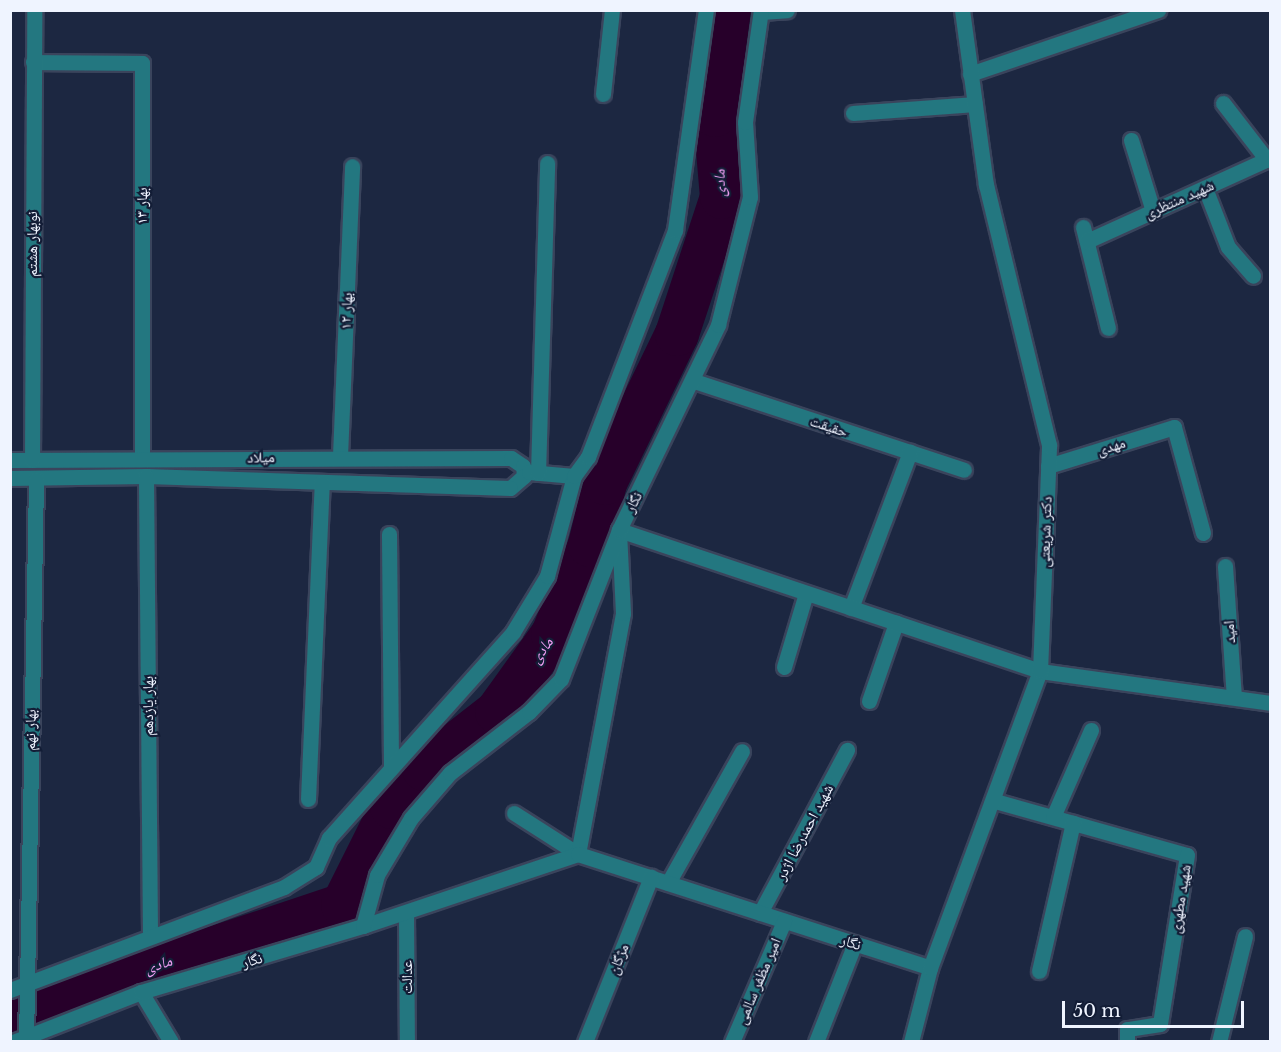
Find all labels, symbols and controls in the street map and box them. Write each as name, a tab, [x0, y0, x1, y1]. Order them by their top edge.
water label: مادی	[709, 169, 729, 197]
street label: شهید منتظری	[1142, 176, 1216, 222]
street label: بهار ۱۳	[133, 187, 151, 225]
street label: نوبهار هشتم	[23, 211, 41, 277]
street label: بهار ۱۲	[336, 292, 356, 330]
street label: حقیقت	[808, 411, 850, 441]
street label: مهدی	[1095, 433, 1127, 459]
street label: میلاد	[247, 448, 275, 466]
street label: نگار	[620, 489, 646, 515]
street label: دکتر شریعتی	[1035, 496, 1055, 568]
street label: امید	[1219, 620, 1239, 644]
water label: مادی	[525, 633, 557, 667]
street label: بهار یازدهم	[139, 676, 157, 736]
street label: بهار نهم	[21, 709, 39, 751]
street label: شهید احمدرضا اژدر	[771, 781, 837, 883]
street label: شهید مطهری	[1166, 863, 1194, 935]
street label: نگار	[838, 930, 864, 954]
street label: امیر مظفر سالمی	[732, 935, 784, 1027]
street label: مژگان	[604, 941, 632, 977]
street label: نگار	[240, 949, 264, 971]
water label: مادی	[142, 950, 174, 978]
street label: عدالت	[398, 960, 416, 994]
scale bar	[1065, 989, 1246, 1027]
text: 50 m	[1073, 1000, 1121, 1022]

